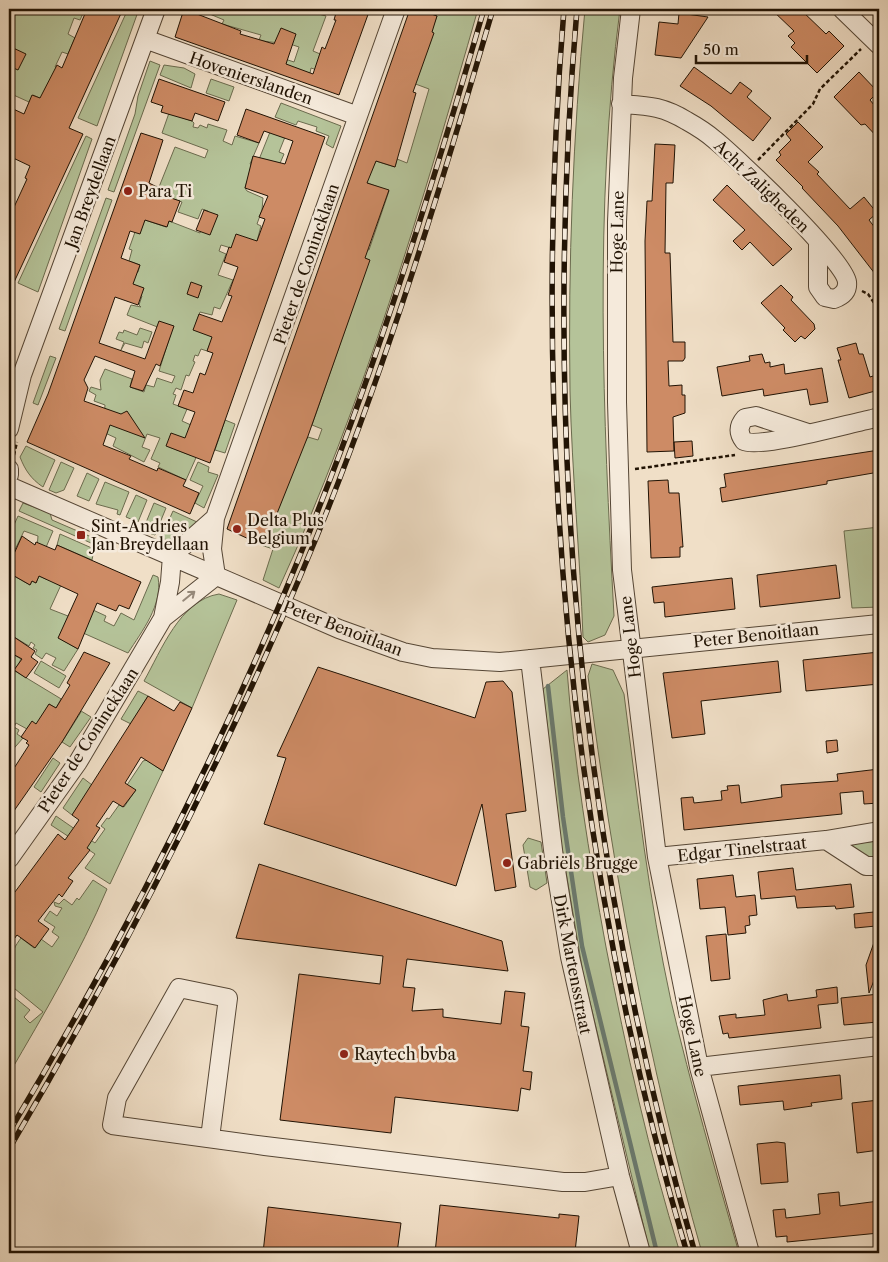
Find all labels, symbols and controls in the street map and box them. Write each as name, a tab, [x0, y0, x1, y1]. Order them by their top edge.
scale bar	[696, 32, 807, 64]
text: 50 m	[703, 40, 739, 59]
street label: Hovenierslanden	[187, 47, 315, 109]
street label: Jan Breydellaan	[59, 133, 120, 254]
street label: Acht Zaligheden	[709, 135, 814, 237]
place label: Para Ti	[138, 181, 192, 201]
street label: Pieter de Conincklaan	[269, 181, 343, 347]
marker: Para Ti	[122, 185, 134, 197]
street label: Hoge Lane	[606, 190, 628, 273]
place label: Delta Plus Belgium	[247, 510, 324, 548]
place label: Sint-Andries Jan Breydellaan	[88, 516, 209, 554]
marker: Delta Plus Belgium	[231, 523, 243, 535]
marker: Sint-Andries Jan Breydellaan	[75, 529, 87, 541]
one-way arrow	[183, 591, 196, 602]
street label: Hoge Lane	[615, 595, 645, 679]
street label: Peter Benoitlaan	[280, 596, 406, 660]
street label: Peter Benoitlaan	[692, 618, 820, 652]
street label: Pieter de Conincklaan	[34, 664, 142, 816]
street label: Edgar Tinelstraat	[676, 832, 808, 866]
place label: Gabriëls Brugge	[517, 853, 638, 873]
marker: Gabriëls Brugge	[501, 857, 513, 869]
street label: Dirk Martensstraat	[550, 892, 596, 1036]
street label: Hoge Lane	[675, 994, 711, 1079]
place label: Raytech bvba	[354, 1044, 457, 1064]
marker: Raytech bvba	[338, 1048, 350, 1060]

